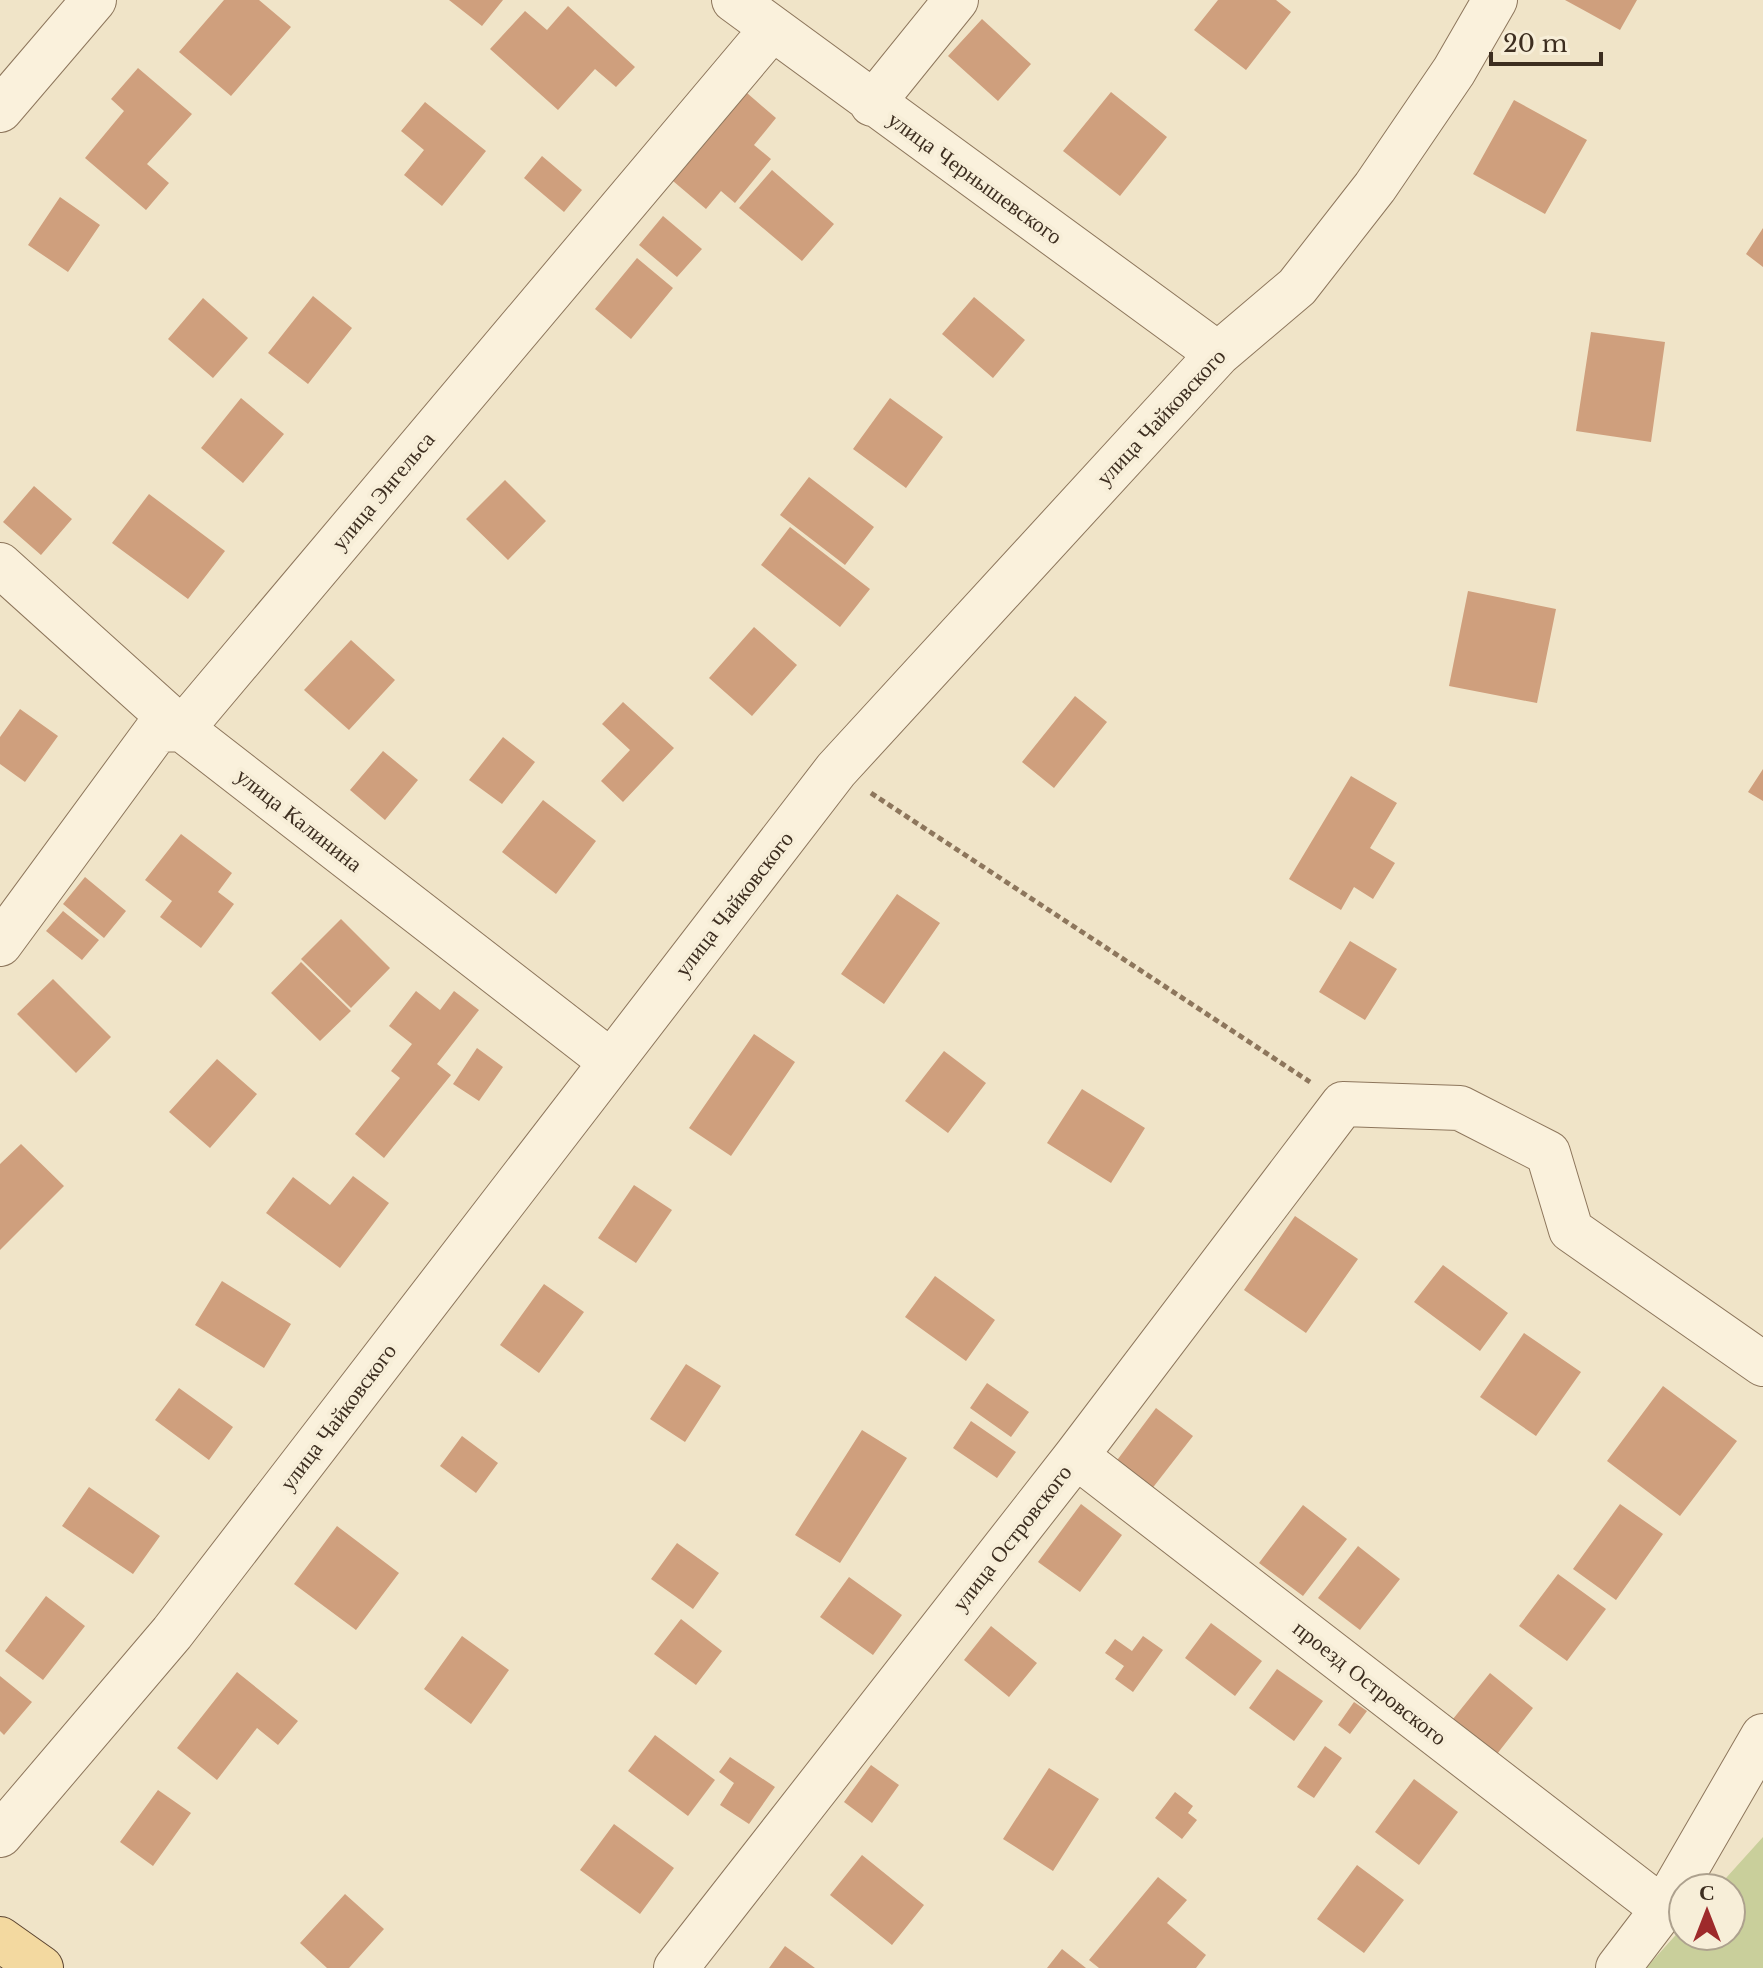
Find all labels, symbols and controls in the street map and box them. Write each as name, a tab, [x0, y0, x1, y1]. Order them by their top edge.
scale bar	[1491, 16, 1601, 66]
text: 20 m	[1503, 29, 1568, 58]
street label: улица Чернышевского	[883, 106, 1067, 250]
street label: улица Чайковского	[1091, 343, 1231, 491]
street label: улица Энгельса	[326, 426, 440, 556]
street label: улица Калинина	[230, 762, 368, 878]
street label: улица Чайковского	[669, 826, 799, 982]
street label: улица Чайковского	[274, 1338, 402, 1496]
street label: улица Островского	[946, 1459, 1078, 1617]
street label: проезд Островского	[1288, 1615, 1452, 1751]
north arrow	[1667, 1872, 1747, 1952]
text: С	[1699, 1879, 1715, 1906]

